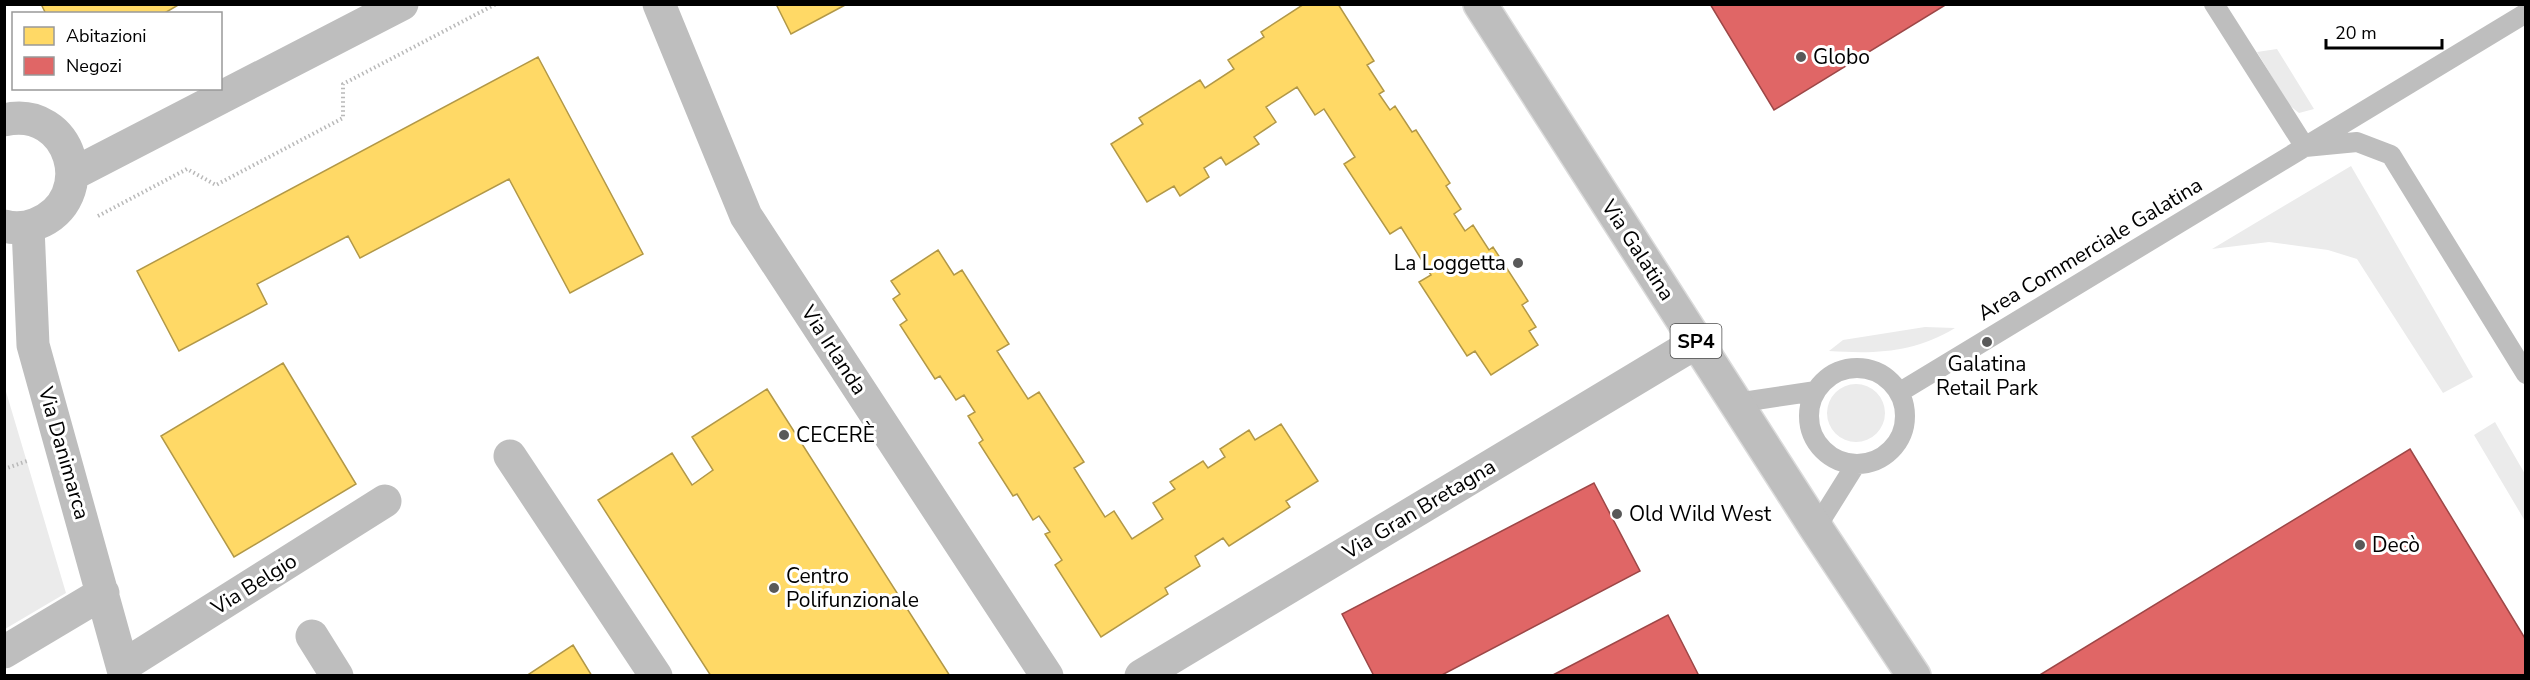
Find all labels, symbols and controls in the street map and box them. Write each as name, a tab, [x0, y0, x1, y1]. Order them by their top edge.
legend	[12, 12, 222, 90]
scale bar	[2326, 12, 2442, 50]
text: 20 m	[2335, 21, 2377, 45]
text: Abitazioni	[66, 24, 147, 48]
place label: Globo	[1813, 43, 1870, 71]
marker: Globo	[1794, 50, 1808, 64]
text: Negozi	[66, 54, 122, 78]
street label: Area Commerciale Galatina	[1972, 171, 2208, 327]
street label: Via Galatina	[1594, 193, 1681, 306]
place label: La Loggetta	[1394, 249, 1506, 277]
marker: La Loggetta	[1511, 256, 1525, 270]
street label: Via Irlanda	[794, 299, 873, 400]
road number: SP4	[1670, 324, 1722, 358]
marker: Galatina Retail Park	[1980, 335, 1994, 349]
place label: Galatina Retail Park	[1936, 350, 2038, 402]
street label: Via Danimarca	[31, 383, 96, 523]
place label: CECERÈ	[796, 421, 875, 449]
marker: CECERÈ	[777, 428, 791, 442]
street label: Via Gran Bretagna	[1337, 452, 1501, 566]
place label: Old Wild West	[1629, 500, 1772, 528]
marker: Old Wild West	[1610, 507, 1624, 521]
place label: Decò	[2372, 531, 2420, 559]
marker: Decò	[2353, 538, 2367, 552]
street label: Via Belgio	[205, 547, 302, 622]
place label: Centro Polifunzionale	[786, 562, 919, 614]
marker: Centro Polifunzionale	[767, 581, 781, 595]

